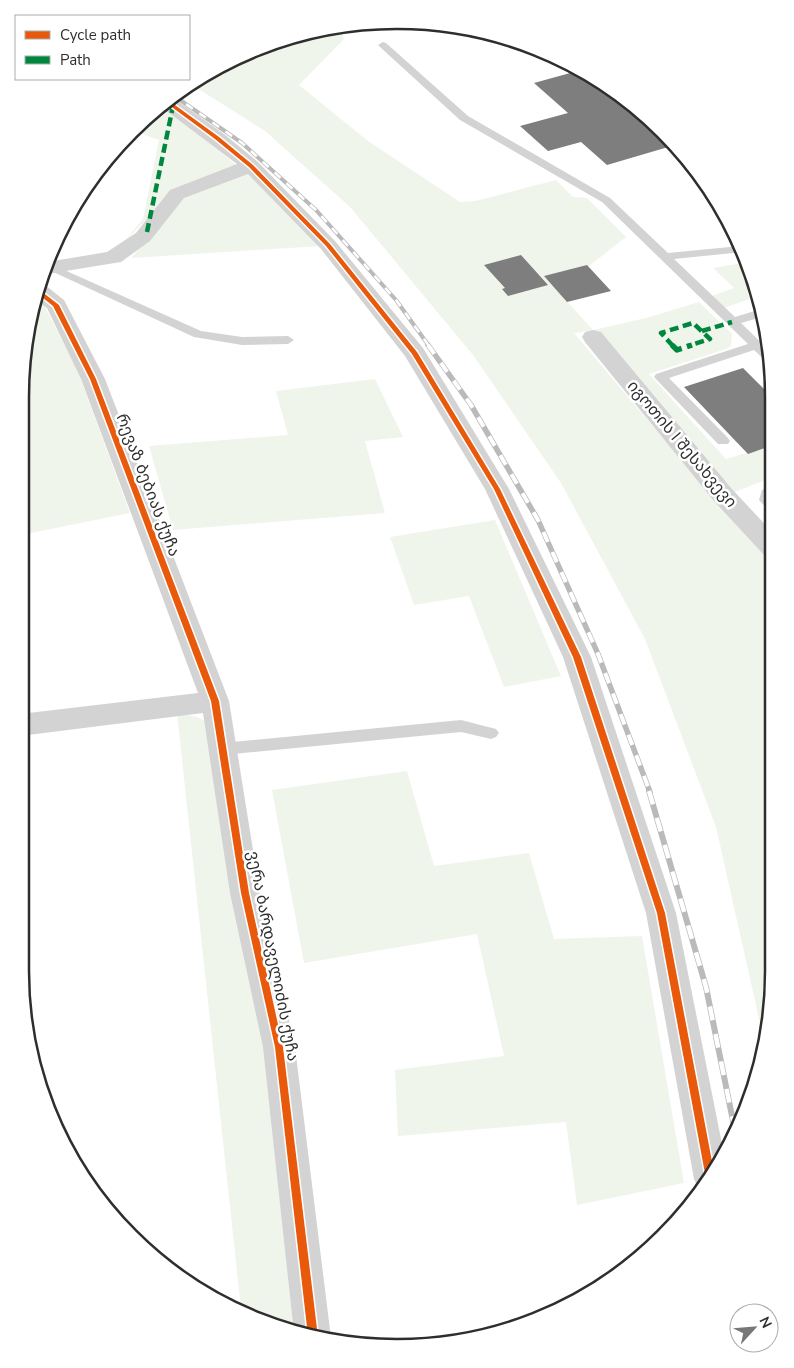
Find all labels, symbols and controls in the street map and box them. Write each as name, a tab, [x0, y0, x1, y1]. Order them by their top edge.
legend	[15, 15, 190, 80]
text: Cycle path	[60, 25, 131, 45]
text: Path	[60, 50, 91, 70]
street label: იგოთის I შესახვევი	[622, 376, 742, 512]
street label: რევაზ ბებიას ქუჩა	[111, 410, 185, 560]
street label: ვერა ბარდაველიძის ქუჩა	[242, 849, 304, 1063]
north arrow	[729, 1303, 779, 1353]
text: N	[754, 1314, 776, 1331]

